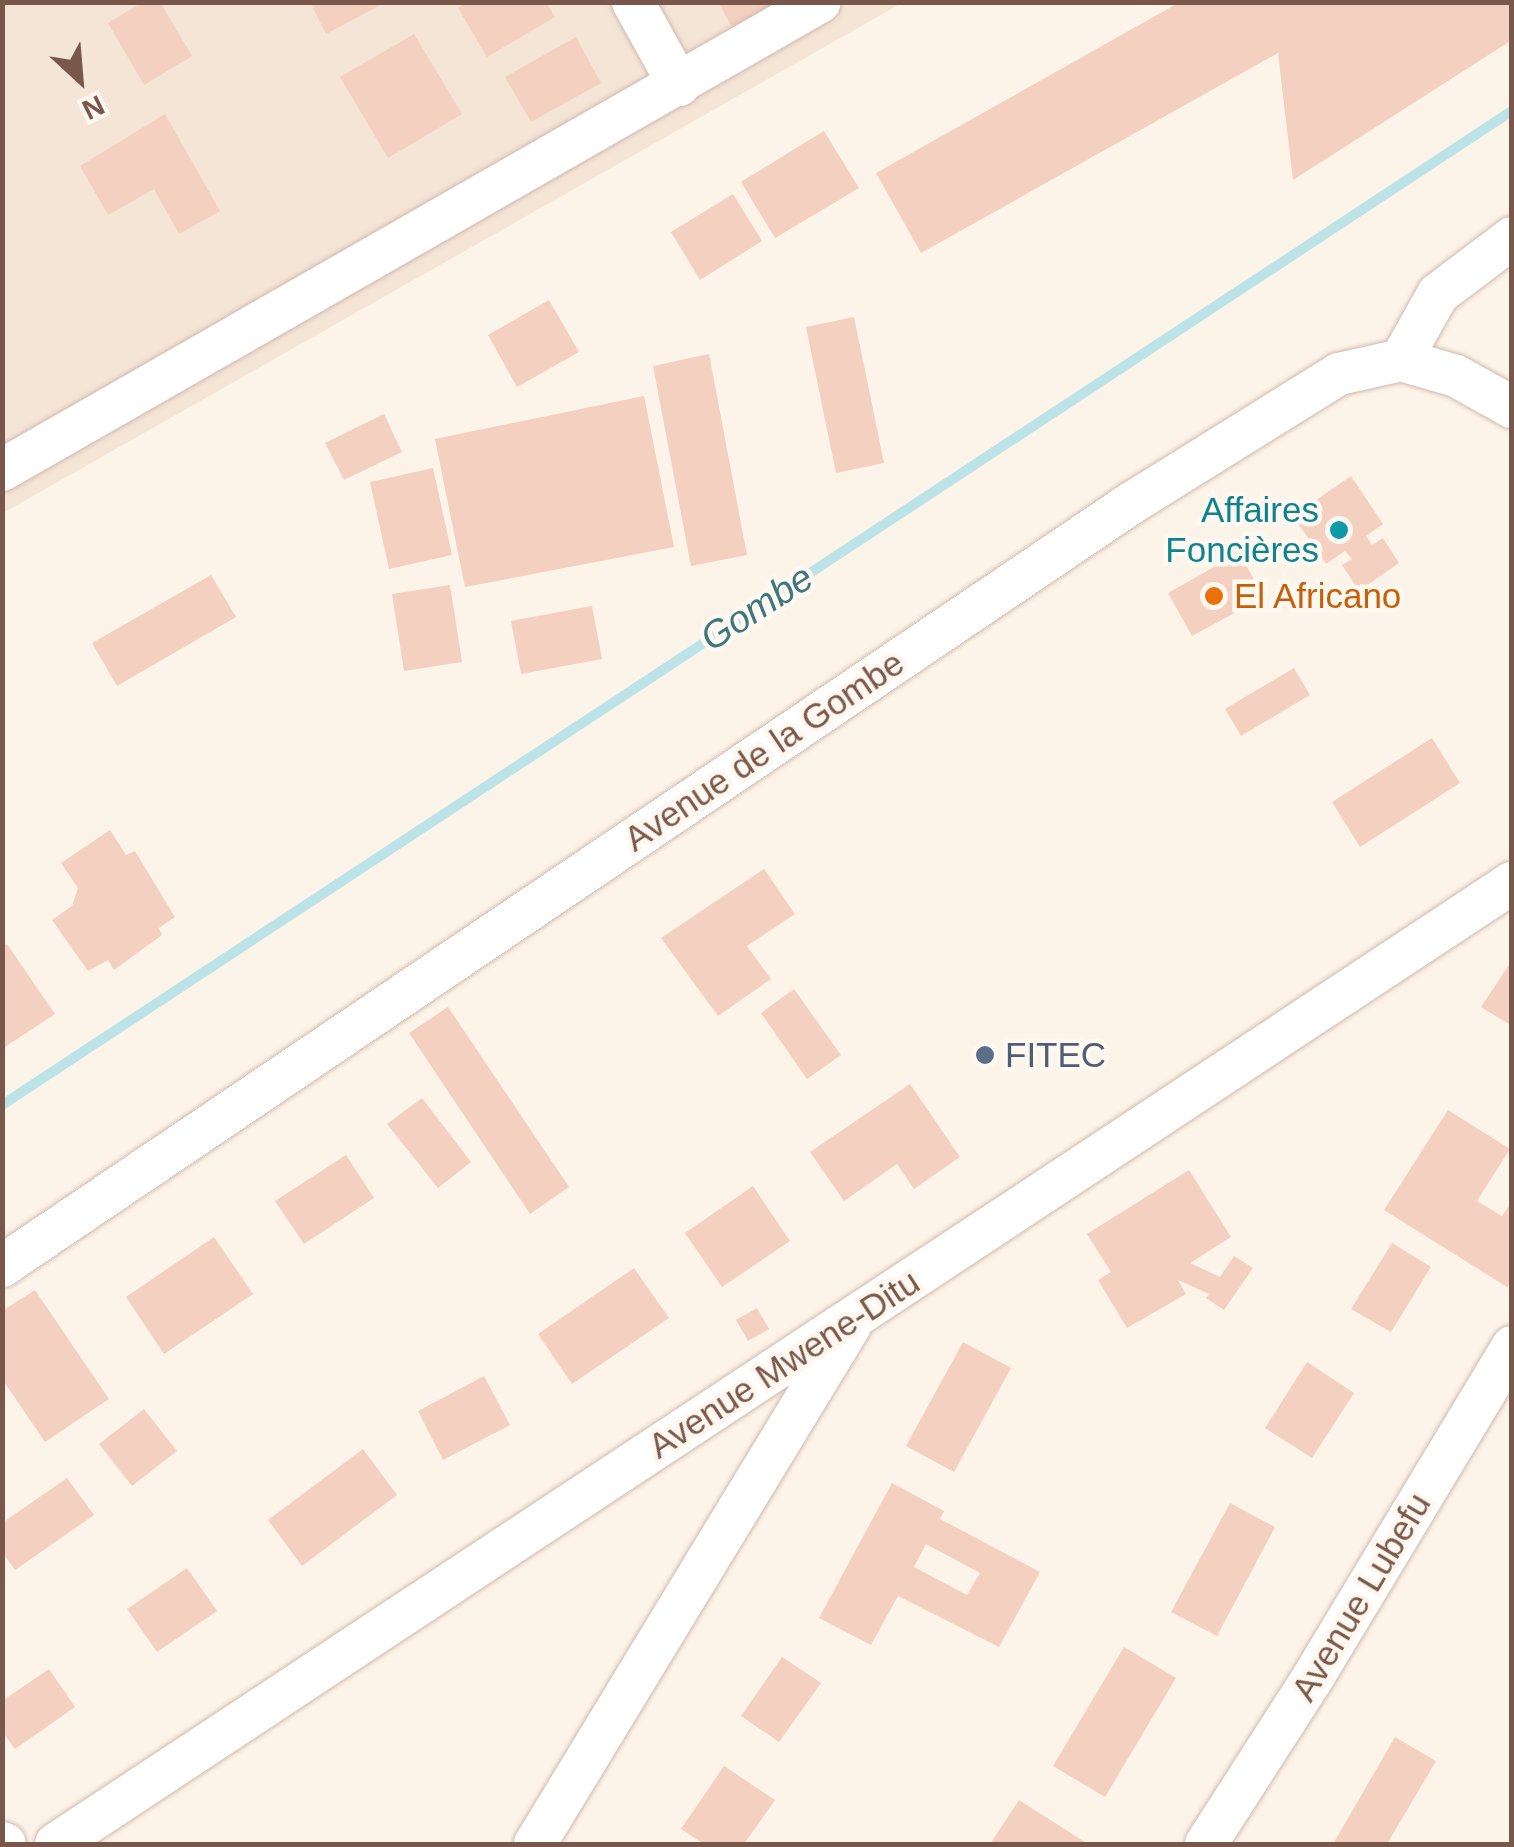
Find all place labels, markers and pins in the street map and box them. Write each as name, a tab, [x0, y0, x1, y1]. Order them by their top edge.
place label: Affaires Foncières	[1165, 489, 1319, 571]
marker: Affaires Foncières	[1328, 519, 1350, 541]
place label: El Africano	[1234, 575, 1403, 617]
marker: El Africano	[1203, 585, 1225, 607]
place label: FITEC	[1005, 1034, 1106, 1076]
marker: FITEC	[974, 1044, 996, 1066]

